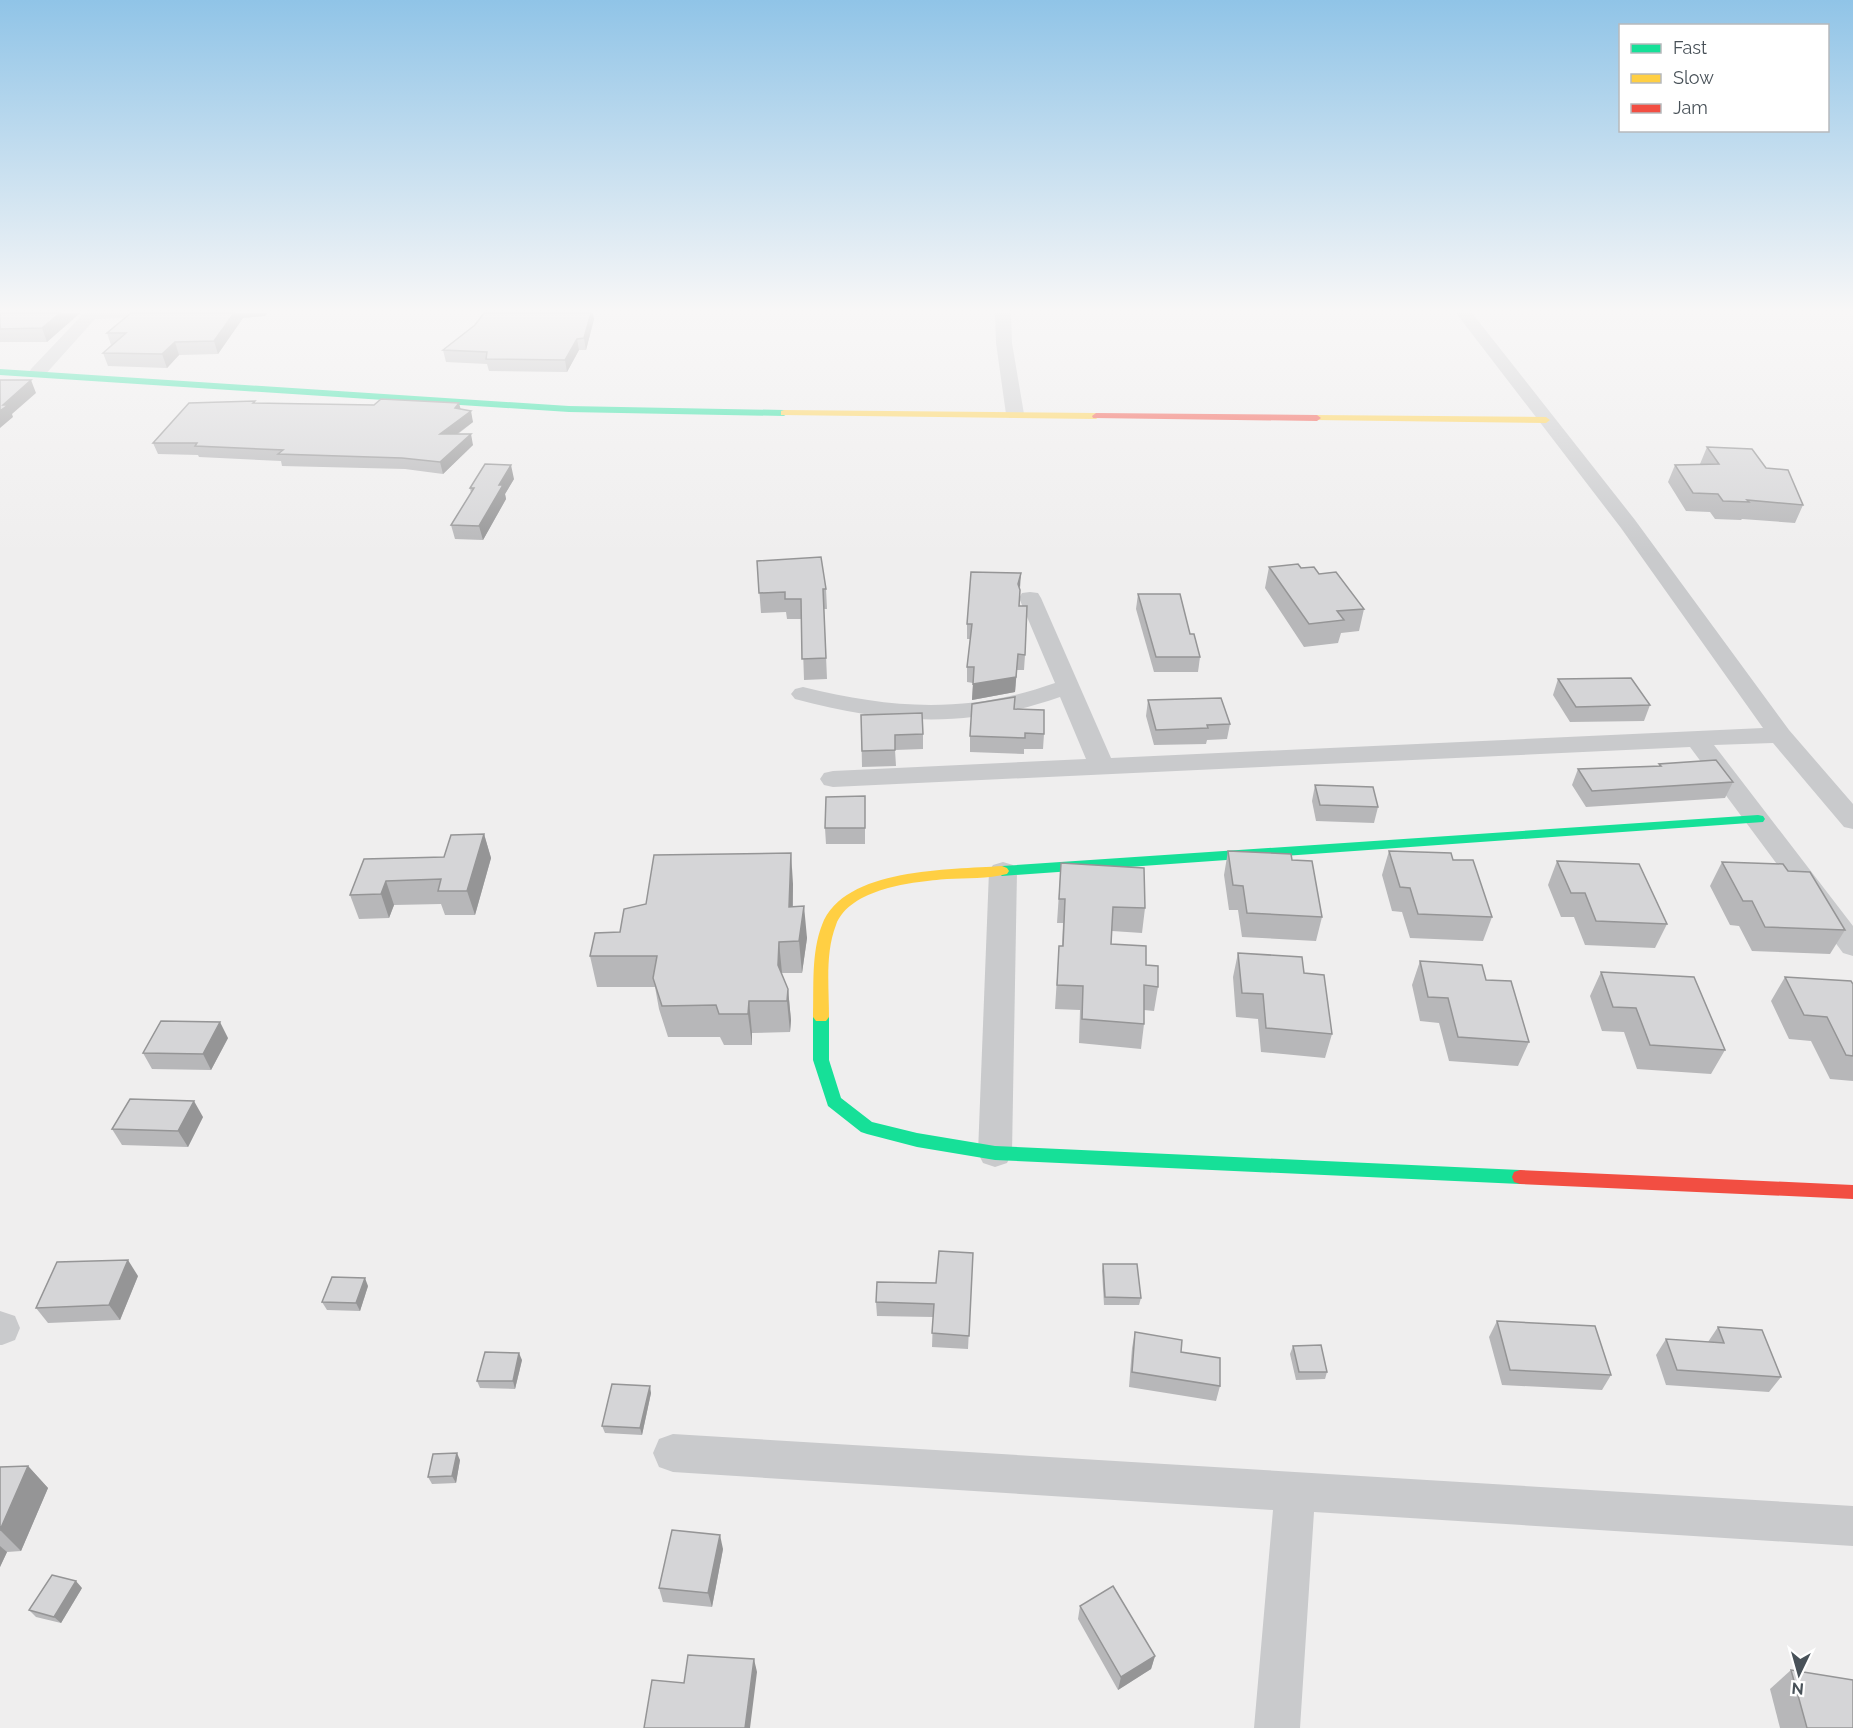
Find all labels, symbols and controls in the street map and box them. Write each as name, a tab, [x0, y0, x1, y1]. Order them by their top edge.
legend	[1619, 24, 1829, 132]
text: Fast	[1673, 37, 1707, 58]
text: Slow	[1673, 67, 1714, 88]
text: Jam	[1673, 97, 1708, 118]
north arrow	[1769, 1644, 1829, 1704]
text: N	[1791, 1678, 1805, 1698]

